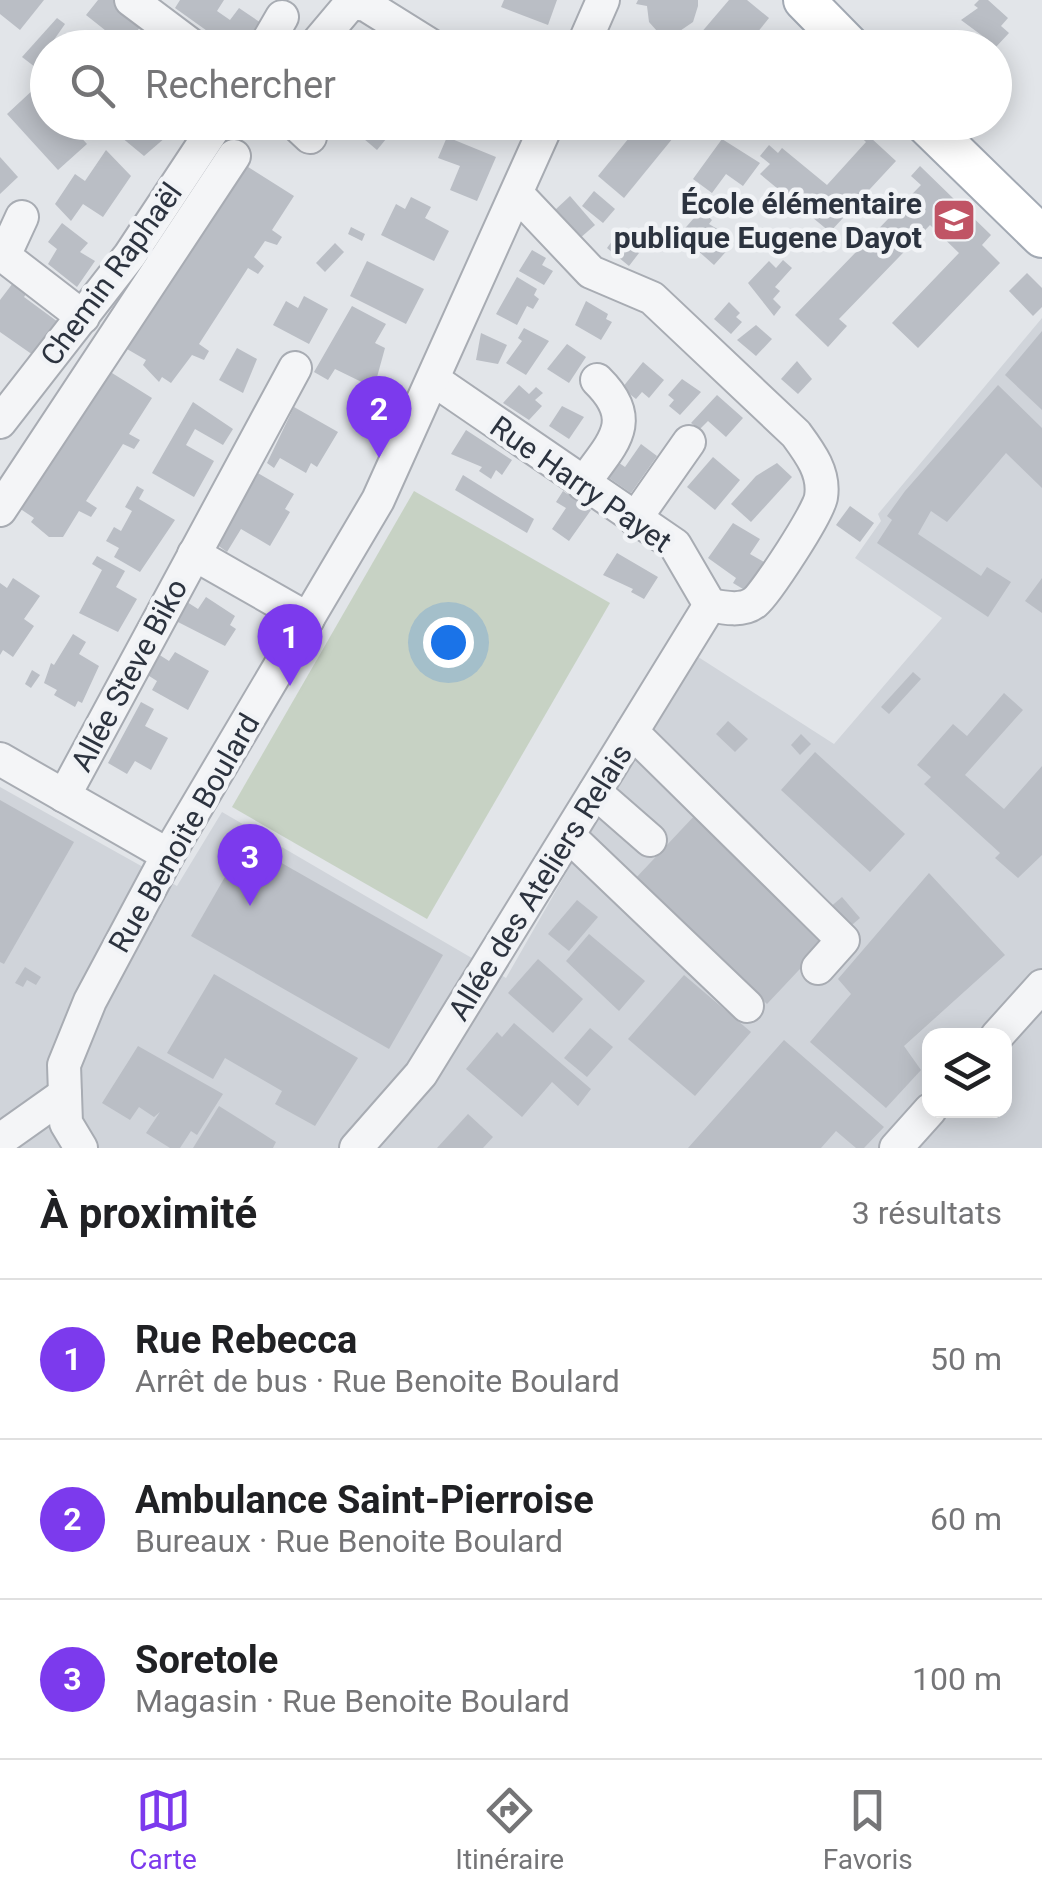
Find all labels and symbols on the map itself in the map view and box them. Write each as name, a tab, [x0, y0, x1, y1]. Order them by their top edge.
street label: Chemin Raphaël	[33, 176, 189, 372]
place label: École élémentaire publique Eugene Dayot	[614, 186, 922, 255]
school or university icon: École élémentaire publique Eugene Dayot	[931, 197, 977, 243]
pin: 2	[346, 376, 412, 458]
street label: Rue Harry Payet	[484, 409, 678, 559]
street label: Allée Steve Biko	[64, 573, 194, 777]
pin: 1	[258, 604, 322, 686]
your location	[423, 617, 474, 668]
street label: Rue Benoite Boulard	[101, 707, 267, 959]
street label: Allée des Ateliers Relais	[441, 738, 639, 1026]
pin: 3	[218, 824, 282, 906]

